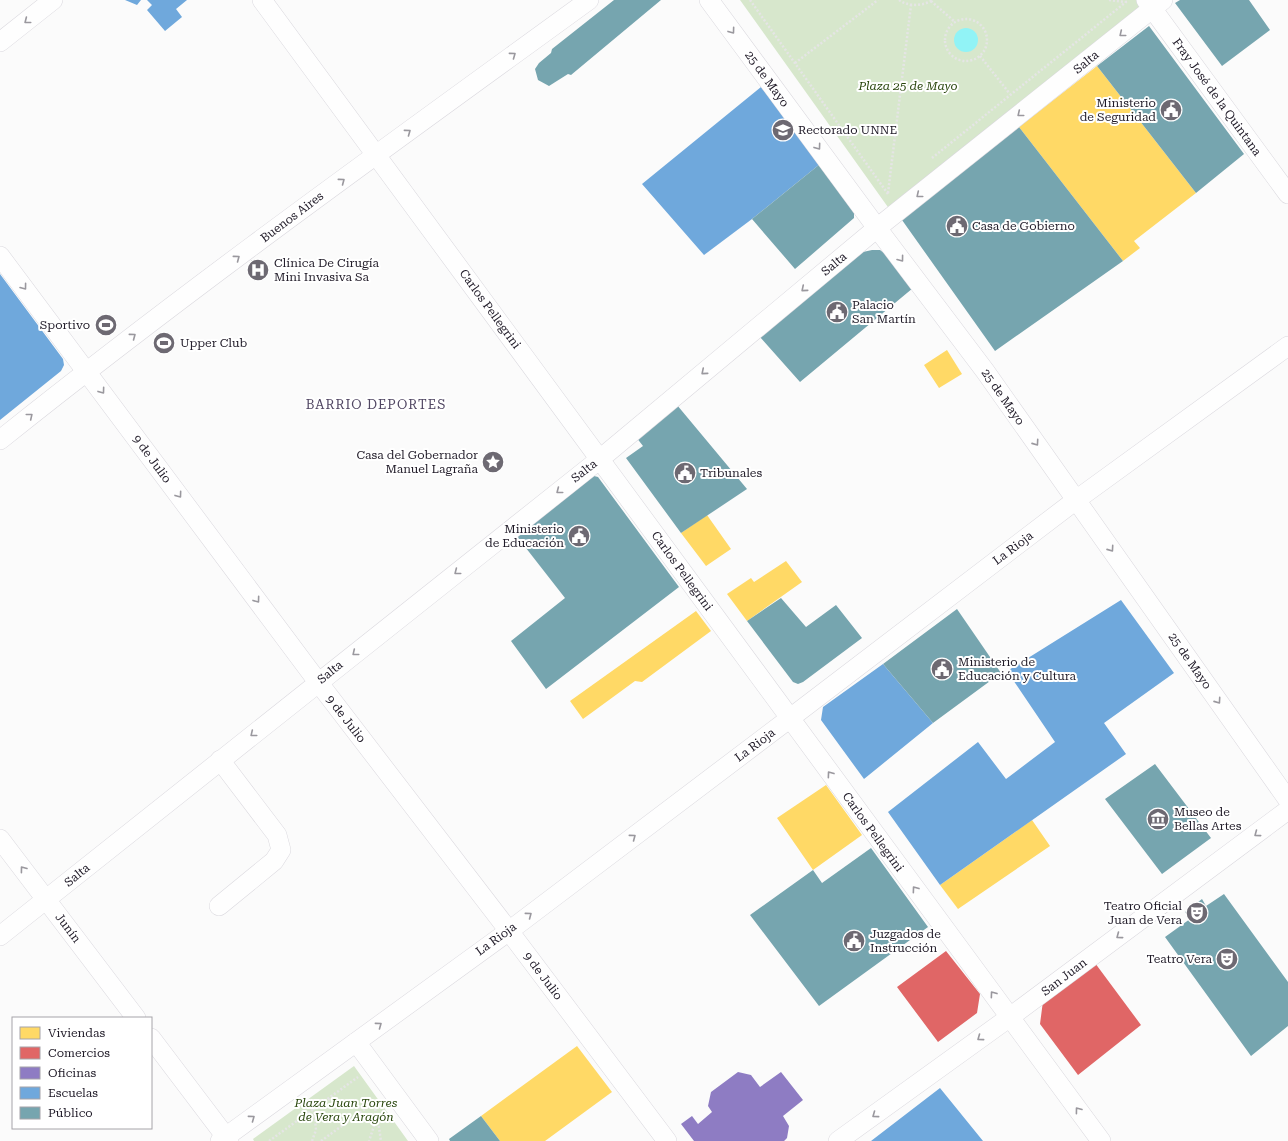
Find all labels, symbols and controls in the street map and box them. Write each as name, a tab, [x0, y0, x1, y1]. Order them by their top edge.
one-way arrow	[24, 17, 31, 24]
one-way arrow	[728, 27, 735, 34]
one-way arrow	[1119, 29, 1127, 36]
street label: Fray José de la Quintana	[1170, 36, 1265, 159]
street label: Salta	[1070, 47, 1102, 76]
street label: 25 de Mayo	[742, 48, 792, 110]
one-way arrow	[509, 53, 516, 60]
park label: Plaza 25 de Mayo	[857, 79, 958, 93]
place label: Ministerio de Seguridad	[1080, 96, 1156, 124]
public building icon: Ministerio de Seguridad	[1158, 97, 1184, 123]
one-way arrow	[1018, 110, 1025, 117]
school or university icon: Rectorado UNNE	[770, 117, 796, 143]
place label: Rectorado UNNE	[798, 123, 897, 137]
one-way arrow	[404, 129, 411, 137]
one-way arrow	[813, 143, 820, 150]
one-way arrow	[337, 178, 344, 185]
street label: Buenos Aires	[258, 189, 326, 245]
one-way arrow	[916, 191, 923, 198]
public building icon: Casa de Gobierno	[944, 213, 970, 239]
place label: Casa de Gobierno	[972, 219, 1075, 233]
street label: Salta	[819, 249, 850, 279]
one-way arrow	[896, 255, 903, 262]
one-way arrow	[233, 256, 240, 263]
place label: Clínica De Cirugía Mini Invasiva Sa	[274, 256, 380, 284]
hospital icon: Clínica De Cirugía Mini Invasiva Sa	[245, 257, 271, 283]
street label: Carlos Pellegrini	[456, 267, 524, 352]
one-way arrow	[19, 283, 26, 290]
one-way arrow	[801, 284, 809, 291]
place label: Palacio San Martín	[852, 298, 916, 326]
public building icon: Palacio San Martín	[824, 299, 850, 325]
sports icon: Sportivo	[93, 312, 119, 338]
place label: Sportivo	[40, 318, 90, 332]
sports icon: Upper Club	[151, 330, 177, 356]
one-way arrow	[129, 333, 136, 341]
place label: Upper Club	[180, 336, 247, 350]
street label: 25 de Mayo	[978, 366, 1028, 428]
one-way arrow	[701, 368, 709, 375]
one-way arrow	[97, 386, 104, 393]
district label: BARRIO DEPORTES	[306, 397, 446, 412]
one-way arrow	[26, 413, 33, 420]
street label: 9 de Julio	[130, 432, 174, 486]
one-way arrow	[1031, 439, 1039, 446]
place label: Casa del Gobernador Manuel Lagraña	[356, 448, 478, 476]
place icon: Casa del Gobernador Manuel Lagraña	[480, 449, 506, 475]
street label: Salta	[568, 456, 600, 485]
public building icon: Tribunales	[672, 460, 698, 486]
place label: Tribunales	[700, 466, 762, 480]
one-way arrow	[556, 487, 563, 494]
one-way arrow	[174, 491, 181, 498]
place label: Ministerio de Educación	[485, 522, 564, 550]
public building icon: Ministerio de Educación	[566, 523, 592, 549]
street label: La Rioja	[990, 528, 1036, 568]
street label: Carlos Pellegrini	[648, 529, 716, 614]
one-way arrow	[1106, 545, 1114, 552]
one-way arrow	[454, 568, 461, 575]
one-way arrow	[252, 595, 259, 602]
street label: 25 de Mayo	[1165, 630, 1215, 692]
one-way arrow	[352, 648, 359, 655]
place label: Ministerio de Educación y Cultura	[958, 655, 1076, 683]
public building icon: Ministerio de Educación y Cultura	[929, 656, 955, 682]
street label: Salta	[314, 657, 346, 686]
street label: 9 de Julio	[323, 693, 369, 745]
one-way arrow	[1213, 697, 1221, 704]
street label: La Rioja	[732, 725, 778, 765]
one-way arrow	[251, 729, 258, 736]
one-way arrow	[827, 771, 834, 778]
street label: Carlos Pellegrini	[839, 790, 907, 875]
place label: Museo de Bellas Artes	[1174, 805, 1242, 833]
museum icon: Museo de Bellas Artes	[1145, 806, 1171, 832]
one-way arrow	[1254, 829, 1261, 836]
one-way arrow	[629, 835, 636, 842]
street label: Salta	[61, 860, 93, 889]
one-way arrow	[21, 867, 28, 874]
one-way arrow	[913, 887, 920, 894]
place label: Teatro Oficial Juan de Vera	[1104, 899, 1182, 927]
theatre icon: Teatro Oficial Juan de Vera	[1184, 900, 1210, 926]
street label: Junín	[52, 910, 84, 946]
one-way arrow	[525, 913, 532, 920]
street label: La Rioja	[473, 919, 519, 958]
place label: Juzgados de Instrucción	[870, 927, 941, 955]
public building icon: Juzgados de Instrucción	[841, 928, 867, 954]
one-way arrow	[1116, 931, 1123, 938]
theatre icon: Teatro Vera	[1214, 946, 1240, 972]
street label: 9 de Julio	[521, 949, 565, 1003]
place label: Teatro Vera	[1147, 952, 1212, 966]
street label: San Juan	[1039, 955, 1090, 999]
one-way arrow	[990, 991, 997, 998]
legend	[12, 1017, 152, 1129]
one-way arrow	[375, 1022, 382, 1029]
text: Viviendas	[48, 1026, 106, 1040]
one-way arrow	[978, 1034, 985, 1041]
text: Comercios	[48, 1046, 110, 1060]
text: Oficinas	[48, 1066, 96, 1080]
text: Escuelas	[48, 1086, 98, 1100]
park label: Plaza Juan Torres de Vera y Aragón	[294, 1096, 398, 1124]
text: Público	[48, 1106, 93, 1120]
one-way arrow	[1076, 1107, 1083, 1114]
one-way arrow	[872, 1110, 879, 1117]
one-way arrow	[247, 1116, 254, 1123]

